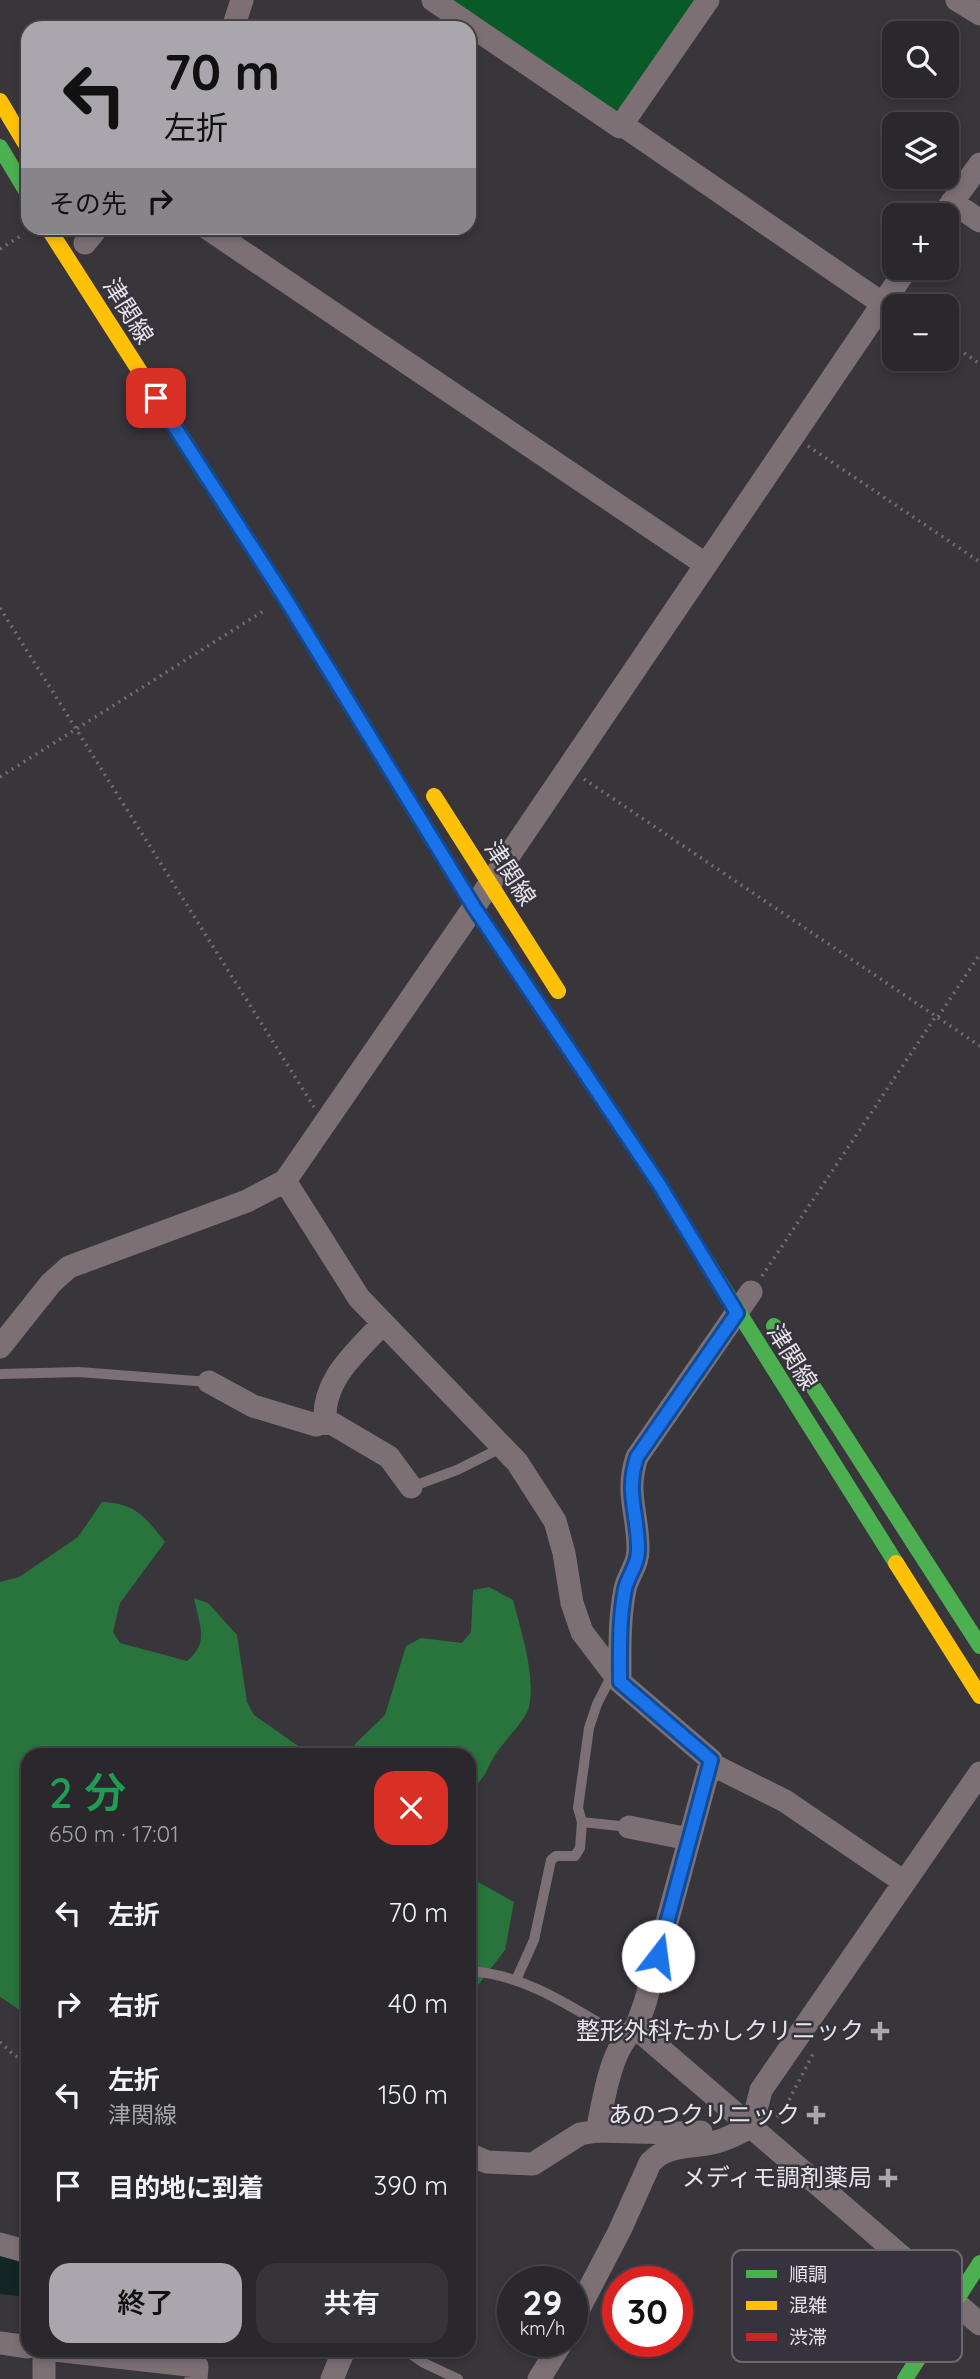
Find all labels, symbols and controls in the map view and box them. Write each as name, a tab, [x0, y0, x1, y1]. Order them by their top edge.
map controls	[882, 21, 959, 371]
button: search	[882, 21, 959, 98]
text: 70 m	[164, 41, 280, 102]
icon: left	[49, 49, 140, 140]
text: 左折	[164, 107, 228, 147]
button: layers	[882, 112, 959, 189]
icon: right	[141, 182, 179, 220]
text: その先	[49, 187, 127, 220]
button: +	[882, 203, 959, 280]
street label: 津関線	[97, 272, 161, 349]
button: −	[882, 294, 959, 371]
pin	[126, 368, 186, 428]
icon: arrive	[137, 379, 175, 417]
street label: 津関線	[479, 834, 543, 911]
street label: 津関線	[761, 1318, 825, 1395]
text: 2 分	[49, 1766, 126, 1819]
button: close	[374, 1771, 448, 1845]
text: 650 m · 17:01	[49, 1819, 179, 1848]
icon: left	[49, 1894, 87, 1932]
text: 70 m	[388, 1896, 448, 1929]
text: 左折	[108, 1898, 160, 1931]
position arrow	[621, 1919, 695, 1993]
icon: right	[49, 1985, 87, 2023]
text: 40 m	[388, 1987, 448, 2020]
text: 右折	[108, 1989, 160, 2022]
place label: 整形外科たかしクリニック	[576, 2015, 864, 2045]
marker: 整形外科たかしクリニック	[870, 2021, 890, 2041]
text: 左折	[108, 2063, 160, 2096]
icon: left	[49, 2076, 87, 2114]
text: 150 m	[378, 2078, 448, 2111]
place label: あのつクリニック	[608, 2099, 800, 2129]
text: 津関線	[108, 2100, 177, 2129]
marker: あのつクリニック	[806, 2105, 826, 2125]
place label: メディモ調剤薬局	[682, 2162, 872, 2192]
icon: arrive	[49, 2167, 87, 2205]
marker: メディモ調剤薬局	[878, 2168, 898, 2188]
text: 390 m	[374, 2169, 448, 2202]
text: 目的地に到着	[108, 2171, 264, 2204]
legend	[732, 2250, 962, 2362]
text: 順調	[789, 2262, 827, 2286]
button: 終了	[49, 2263, 242, 2343]
button: 共有	[256, 2263, 448, 2343]
speed limit sign: 30	[602, 2266, 693, 2357]
text: 29	[523, 2280, 562, 2324]
text: 混雑	[789, 2293, 827, 2317]
text: km/h	[520, 2317, 565, 2340]
text: 渋滞	[789, 2325, 827, 2349]

